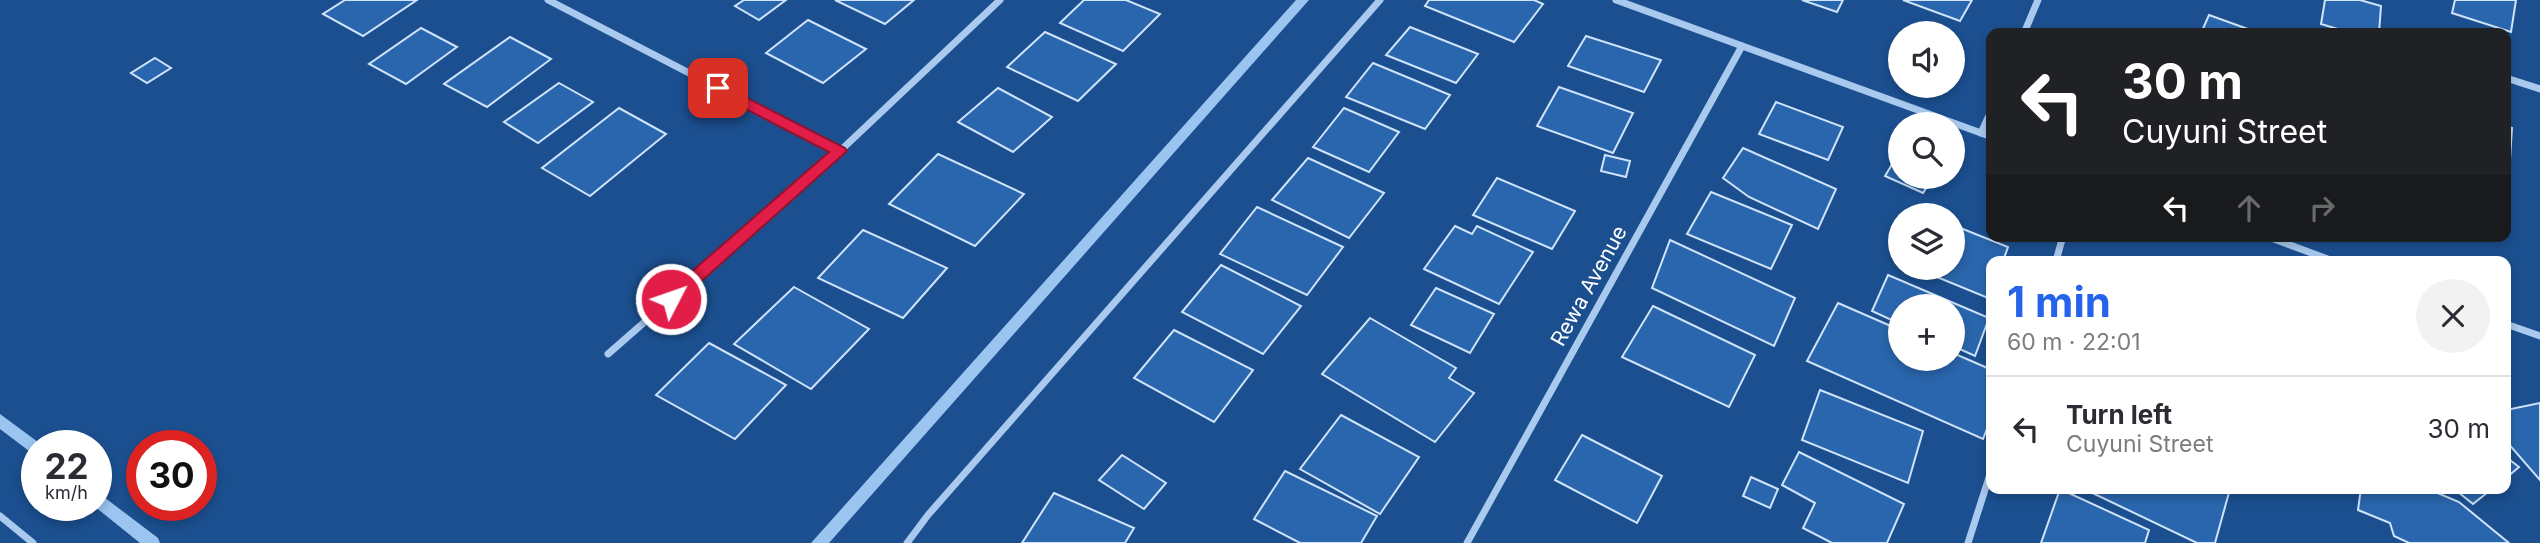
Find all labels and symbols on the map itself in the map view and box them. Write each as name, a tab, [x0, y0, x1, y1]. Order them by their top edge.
pin	[688, 58, 748, 118]
street label: Rewa Avenue	[1545, 221, 1632, 350]
position arrow	[634, 262, 708, 336]
speed limit sign: 30	[126, 430, 217, 521]

